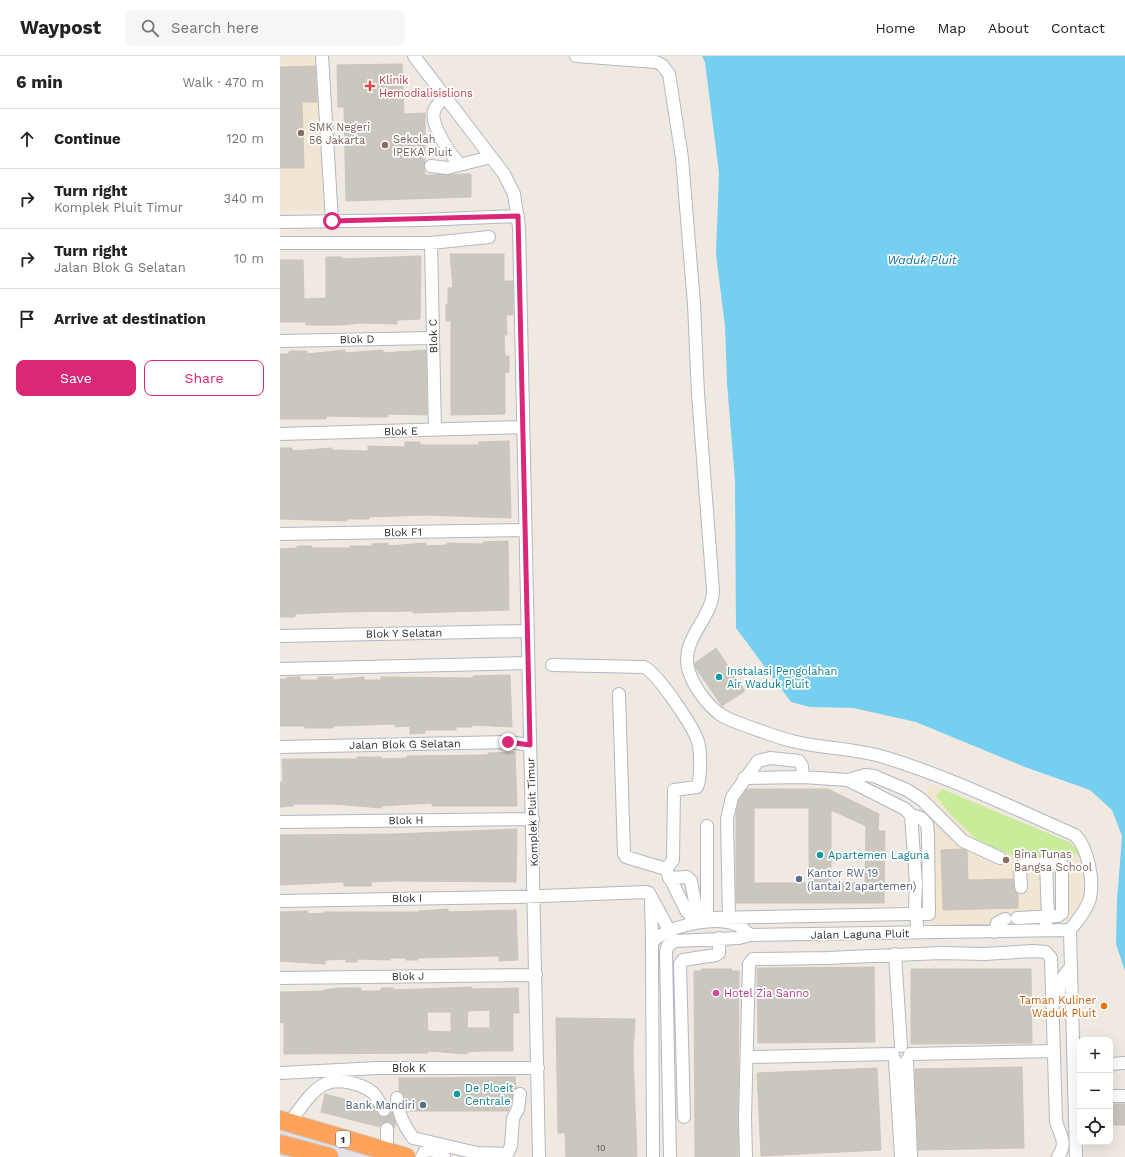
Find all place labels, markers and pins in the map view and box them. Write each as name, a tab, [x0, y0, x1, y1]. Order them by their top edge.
place label: Klinik Hemodialisislions	[379, 74, 473, 100]
marker: Klinik Hemodialisislions	[364, 80, 376, 92]
place label: SMK Negeri 56 Jakarta	[309, 121, 370, 147]
marker: SMK Negeri 56 Jakarta	[296, 128, 306, 138]
place label: Sekolah IPEKA Pluit	[393, 133, 453, 159]
marker: Sekolah IPEKA Pluit	[380, 140, 390, 150]
place label: Instalasi Pengolahan Air Waduk Pluit	[727, 665, 837, 691]
marker: Instalasi Pengolahan Air Waduk Pluit	[714, 672, 724, 682]
place label: Bina Tunas Bangsa School	[1014, 848, 1093, 874]
place label: Apartemen Laguna	[828, 849, 929, 862]
marker: Apartemen Laguna	[815, 850, 825, 860]
marker: Bina Tunas Bangsa School	[1001, 855, 1011, 865]
place label: Kantor RW 19 (lantai 2 apartemen)	[807, 867, 917, 893]
marker: Kantor RW 19 (lantai 2 apartemen)	[794, 874, 804, 884]
place label: Hotel Zia Sanno	[724, 987, 809, 1000]
marker: Hotel Zia Sanno	[711, 988, 721, 998]
place label: Taman Kuliner Waduk Pluit	[1019, 994, 1097, 1020]
marker: Taman Kuliner Waduk Pluit	[1099, 1001, 1109, 1011]
place label: De Ploeit Centrale	[465, 1082, 514, 1108]
marker: De Ploeit Centrale	[452, 1089, 462, 1099]
place label: Bank Mandiri	[345, 1099, 415, 1112]
marker: Bank Mandiri	[418, 1100, 428, 1110]

